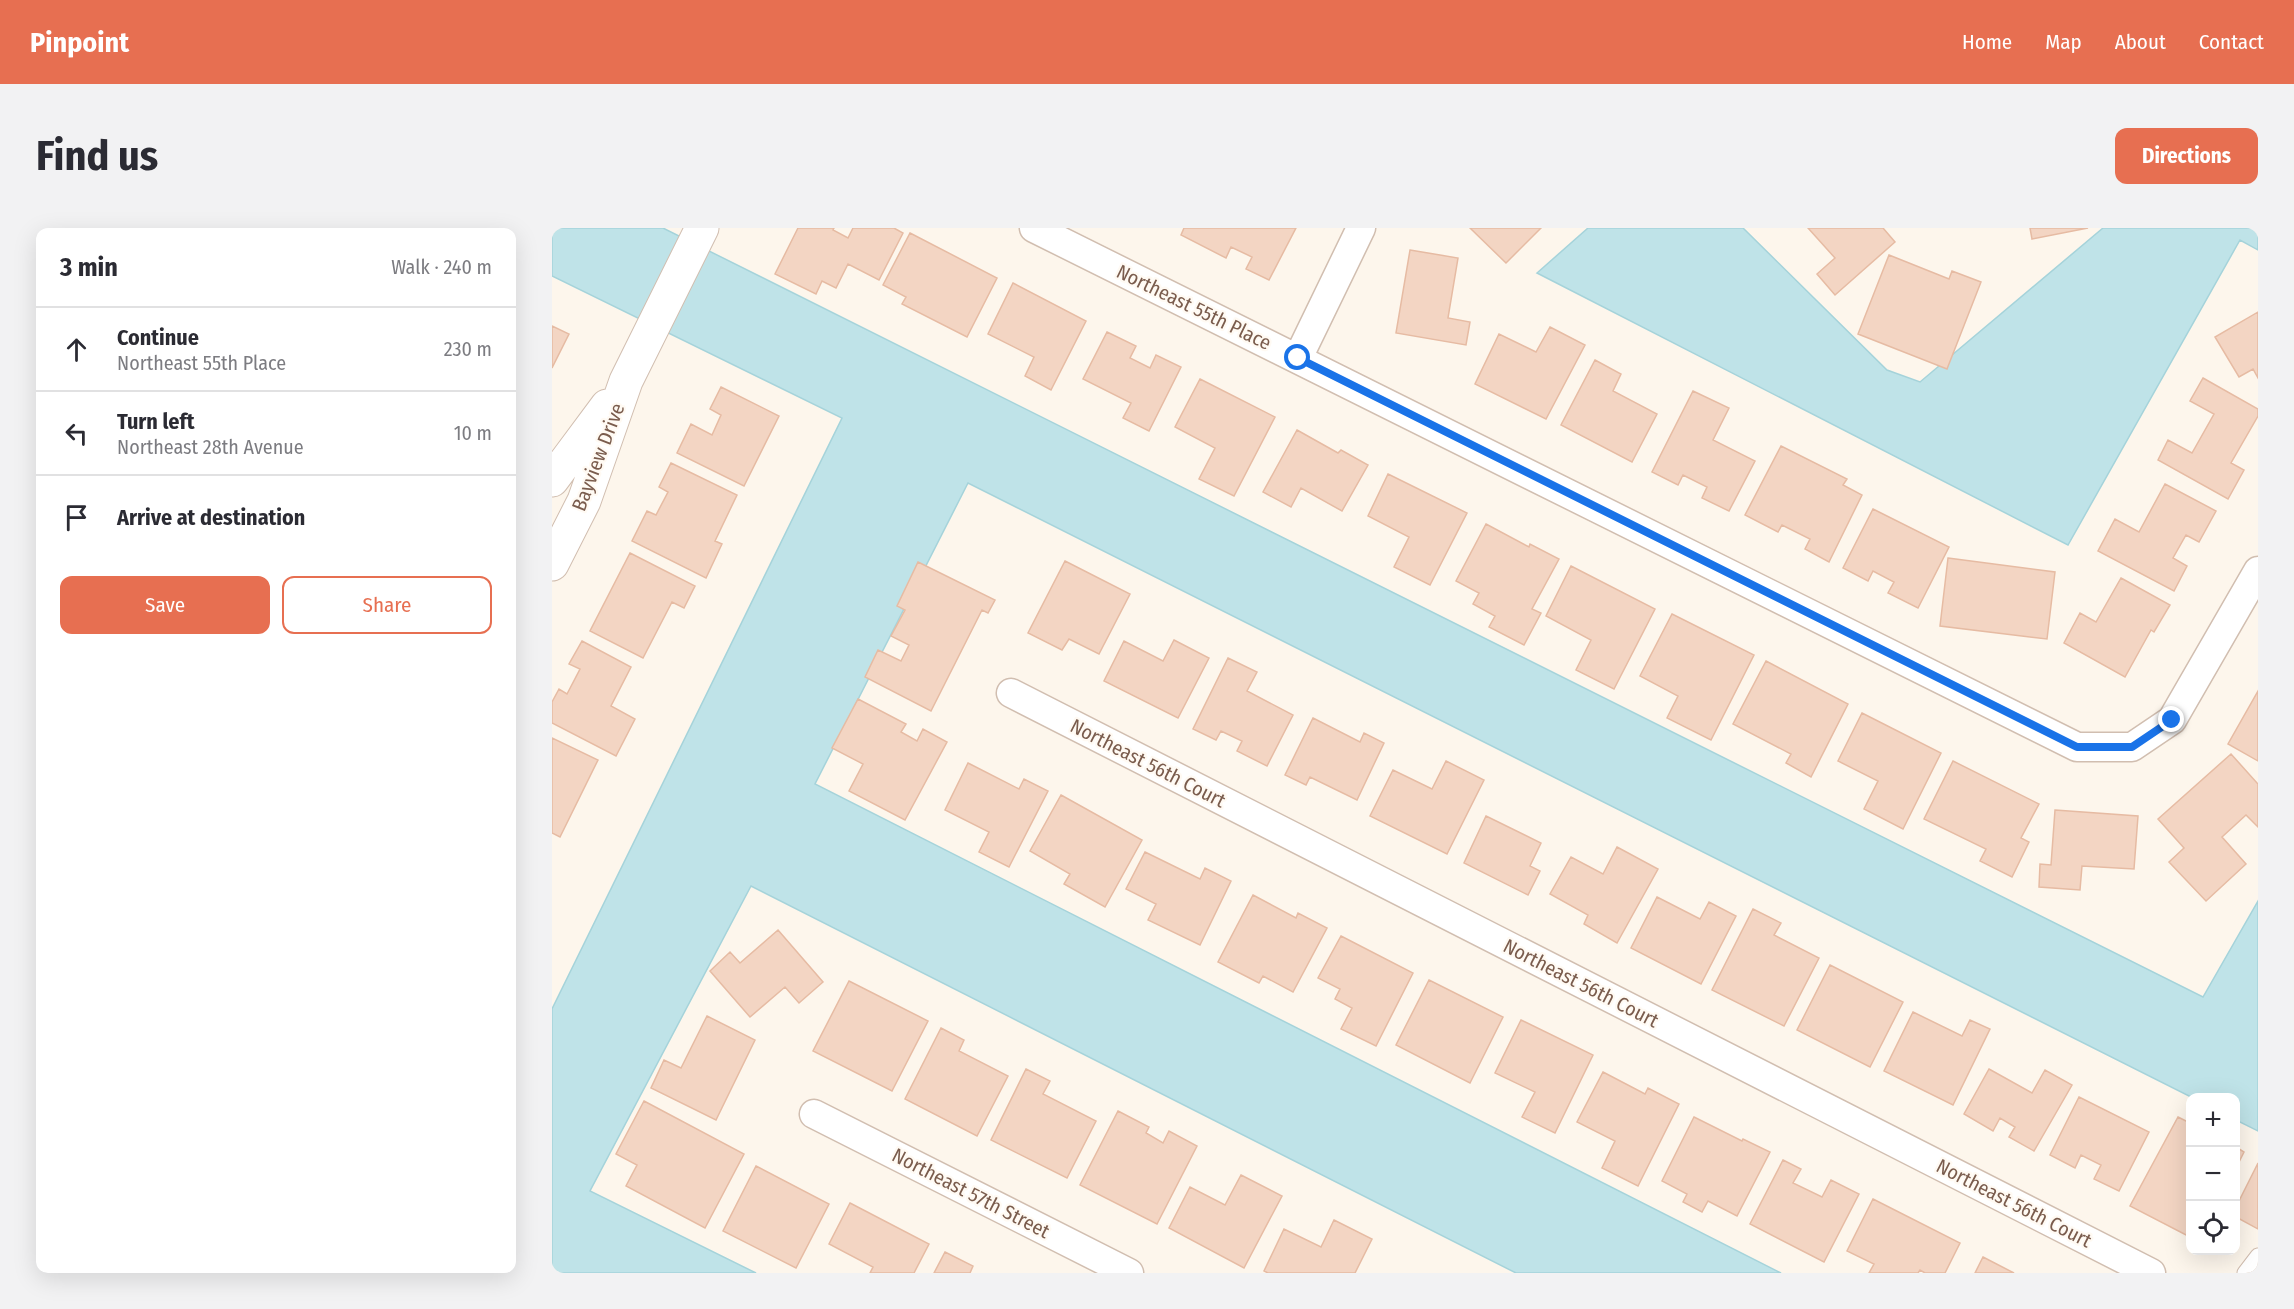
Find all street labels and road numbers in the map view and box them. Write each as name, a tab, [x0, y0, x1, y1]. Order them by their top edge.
street label: Northeast 55th Place	[1113, 259, 1275, 355]
street label: Bayview Drive	[566, 400, 630, 514]
street label: Northeast 56th Court	[1066, 713, 1230, 813]
street label: Northeast 56th Court	[1499, 933, 1663, 1033]
street label: Northeast 57th Street	[888, 1143, 1054, 1243]
street label: Northeast 56th Court	[1932, 1153, 2096, 1253]

